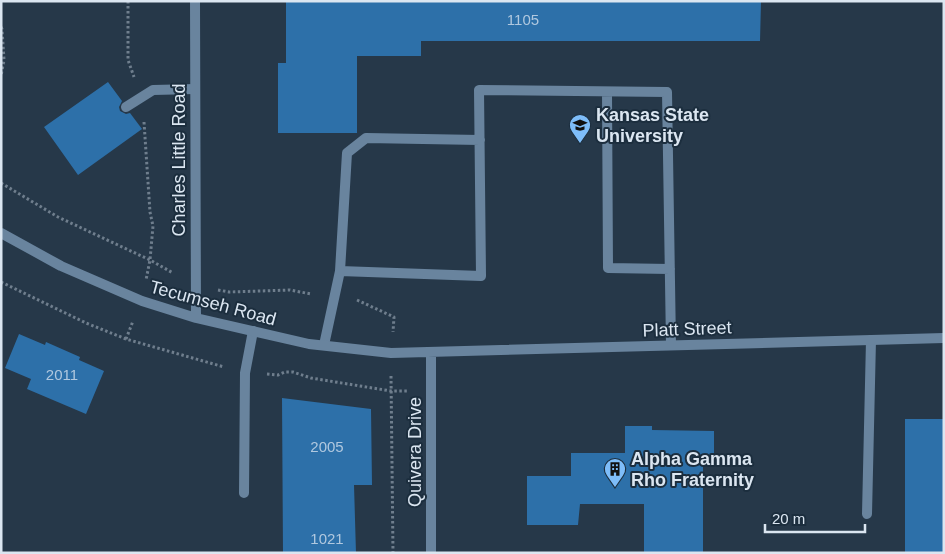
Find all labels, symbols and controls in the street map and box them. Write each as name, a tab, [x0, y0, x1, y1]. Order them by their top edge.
house number: 1105	[507, 11, 539, 28]
street label: Charles Little Road	[169, 83, 189, 237]
place label: Kansas State University	[596, 105, 709, 146]
school or university icon: Kansas State University	[568, 113, 592, 144]
street label: Tecumseh Road	[148, 277, 278, 329]
street label: Platt Street	[642, 317, 732, 341]
house number: 2011	[46, 366, 78, 383]
street label: Quivera Drive	[405, 397, 425, 507]
house number: 2005	[310, 438, 344, 455]
place label: Alpha Gamma Rho Fraternity	[631, 449, 754, 490]
building icon: Alpha Gamma Rho Fraternity	[603, 457, 627, 488]
scale bar	[765, 502, 865, 534]
text: 20 m	[772, 510, 805, 527]
house number: 1021	[310, 530, 344, 547]

